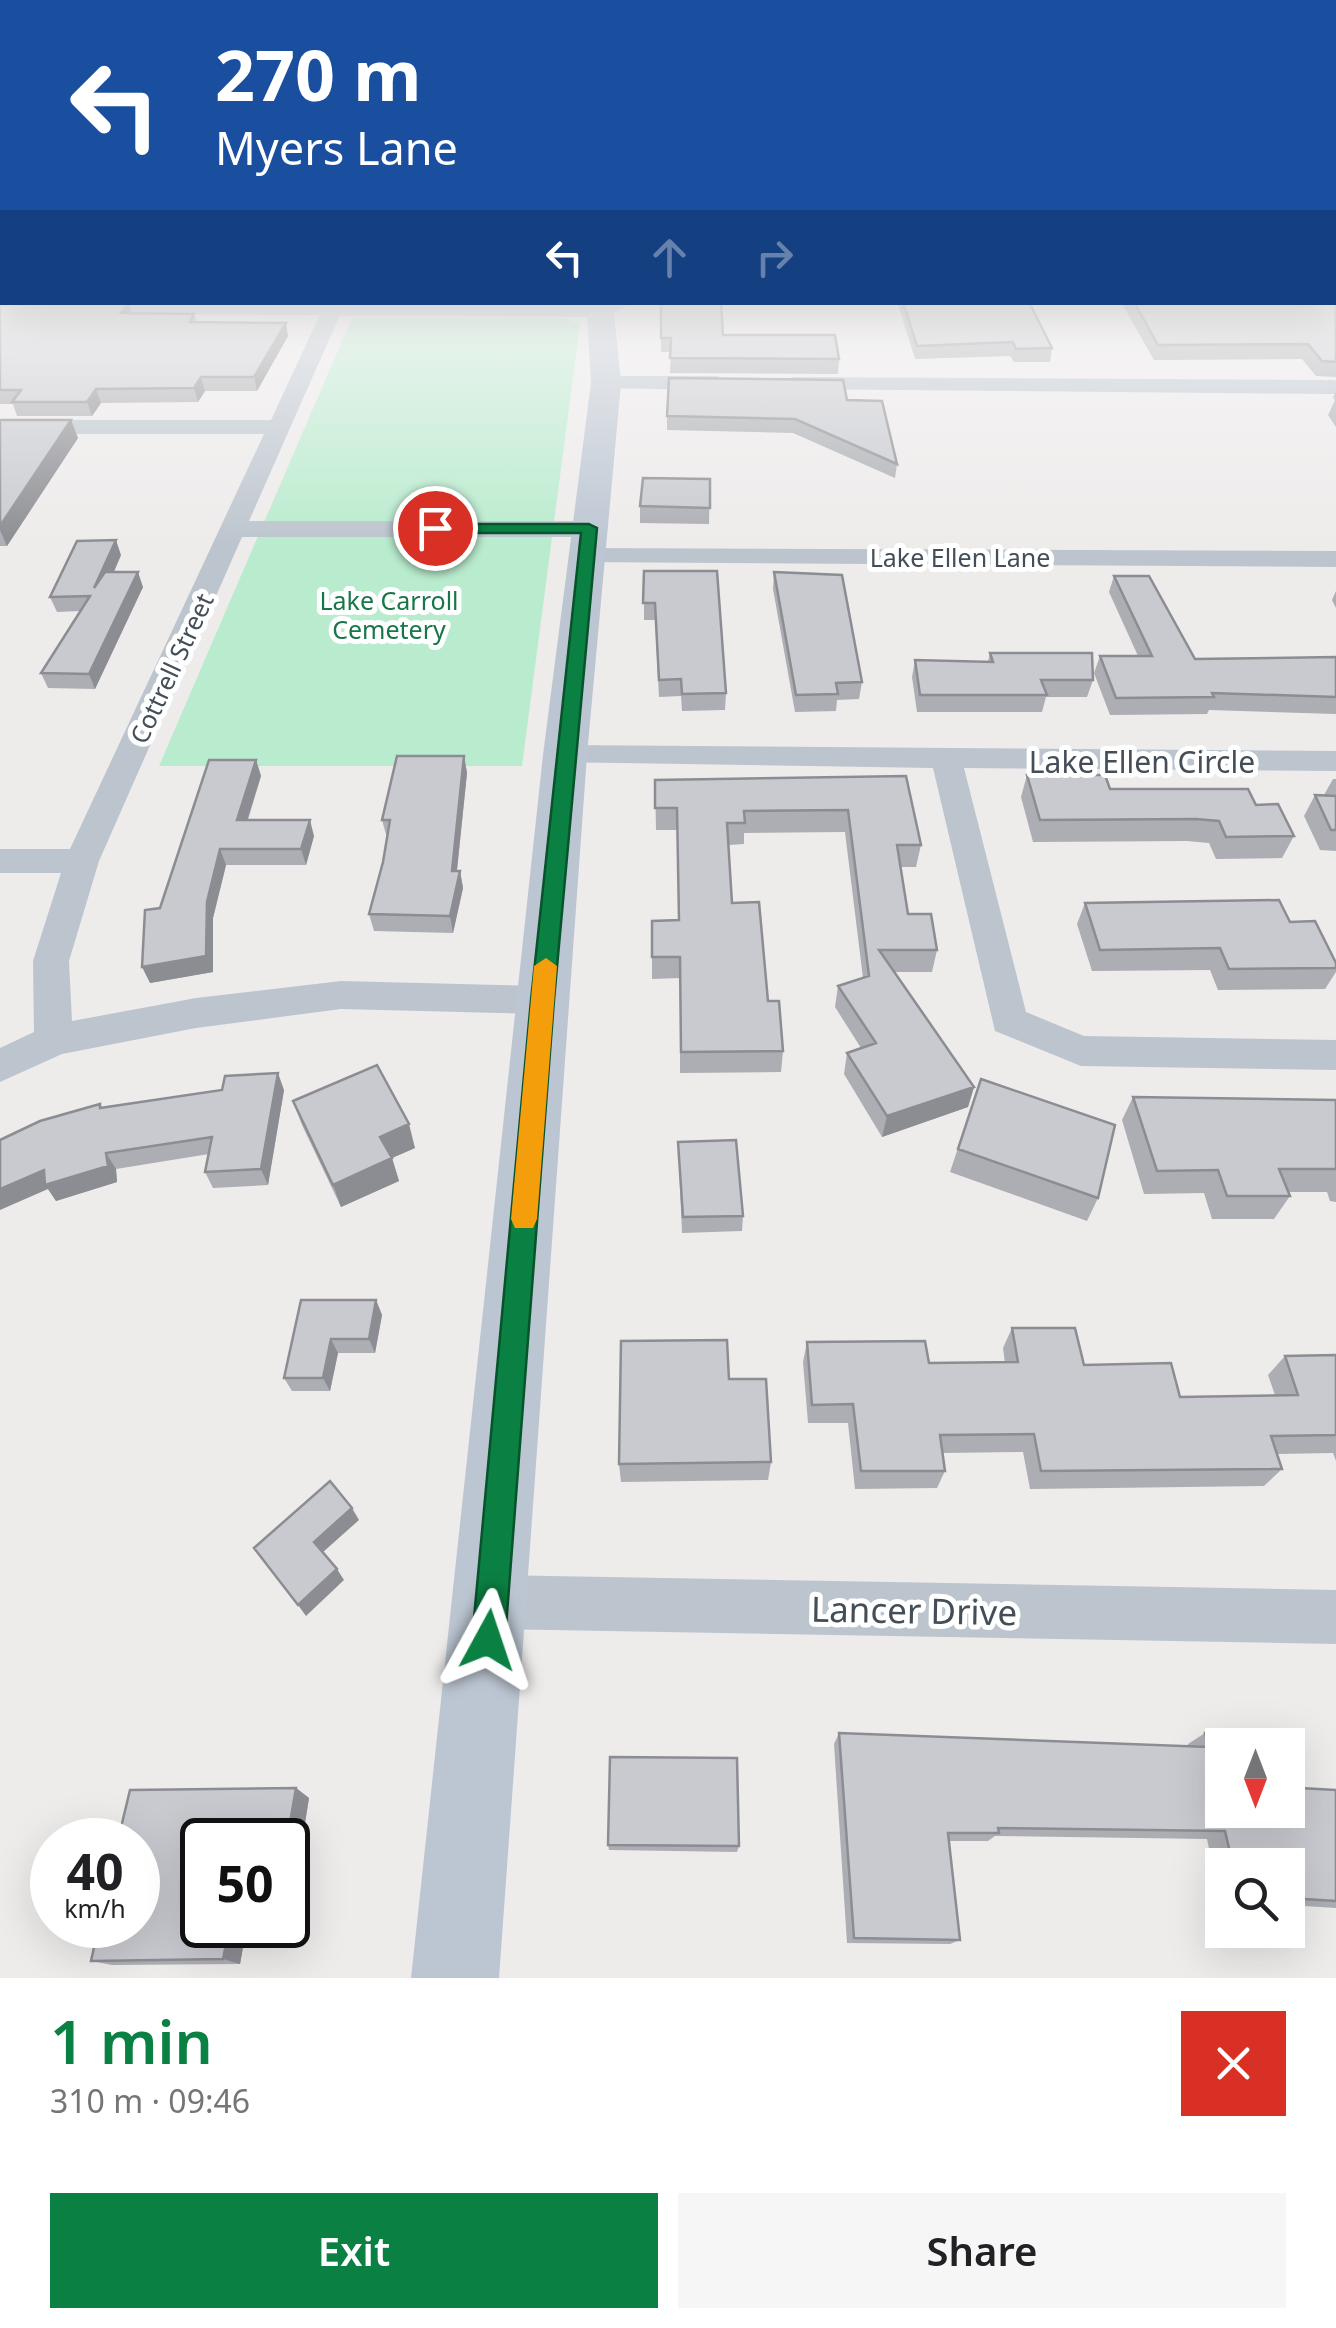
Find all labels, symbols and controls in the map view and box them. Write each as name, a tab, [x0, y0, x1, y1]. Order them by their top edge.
text: 270 m	[215, 26, 422, 122]
icon: left	[50, 40, 180, 170]
text: Myers Lane	[215, 117, 458, 178]
icon: left	[537, 230, 592, 285]
icon: ahead	[642, 230, 697, 285]
icon: right	[747, 230, 802, 285]
pin	[393, 486, 478, 571]
icon: arrive	[408, 501, 463, 556]
street label: Lake Ellen Lane	[870, 540, 1050, 574]
park label: Lake Carroll Cemetery	[319, 583, 459, 646]
street label: Cottrell Street	[121, 587, 221, 749]
street label: Lake Ellen Circle	[1029, 741, 1255, 782]
street label: Lancer Drive	[810, 1585, 1018, 1635]
position arrow	[436, 1588, 540, 1692]
north arrow	[1205, 1728, 1305, 1828]
map controls	[1205, 1728, 1305, 1948]
speed limit sign: 50	[180, 1818, 310, 1948]
text: 40	[66, 1837, 124, 1905]
button: search	[1205, 1848, 1305, 1948]
text: km/h	[64, 1891, 126, 1925]
text: 1 min	[50, 2000, 213, 2082]
button: close	[1181, 2011, 1286, 2116]
text: 310 m · 09:46	[50, 2079, 250, 2122]
button: Exit	[50, 2193, 658, 2308]
button: Share	[678, 2193, 1286, 2308]

